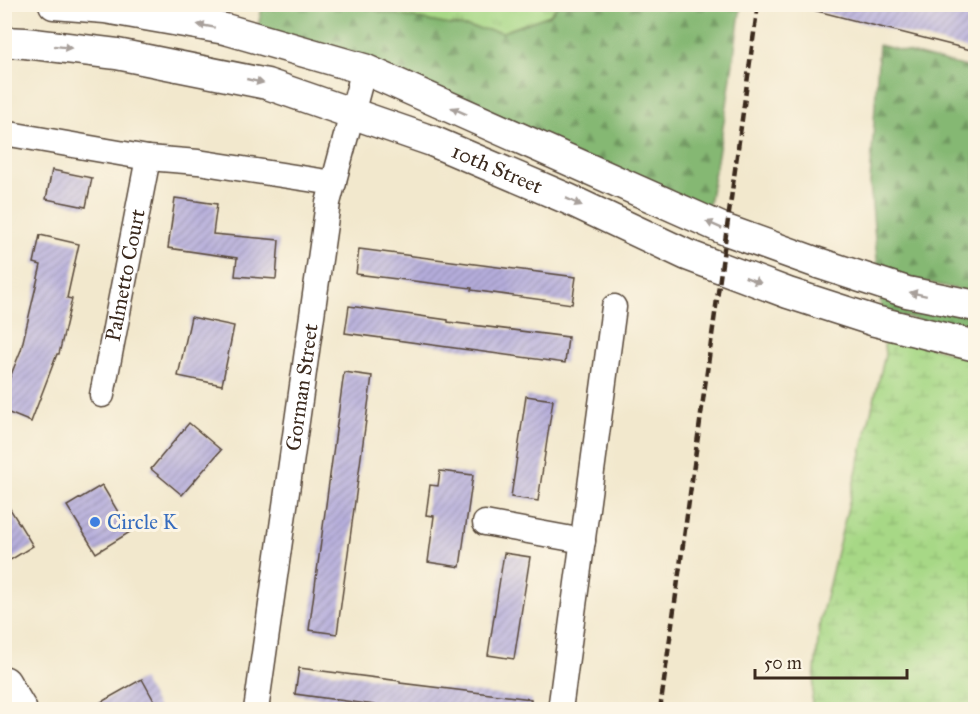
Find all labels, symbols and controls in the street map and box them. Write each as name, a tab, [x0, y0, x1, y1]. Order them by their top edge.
one-way arrow	[196, 21, 215, 30]
one-way arrow	[53, 43, 72, 52]
one-way arrow	[245, 77, 264, 86]
one-way arrow	[450, 106, 468, 115]
street label: 10th Street	[448, 138, 547, 200]
one-way arrow	[566, 197, 583, 206]
street label: Palmetto Court	[100, 206, 151, 344]
one-way arrow	[705, 220, 722, 229]
one-way arrow	[744, 275, 762, 285]
one-way arrow	[908, 289, 927, 298]
street label: Gorman Street	[280, 321, 324, 453]
place label: Circle K	[107, 509, 179, 535]
marker: Circle K	[88, 515, 102, 529]
scale bar	[755, 642, 906, 680]
text: 50 m	[764, 652, 802, 674]

